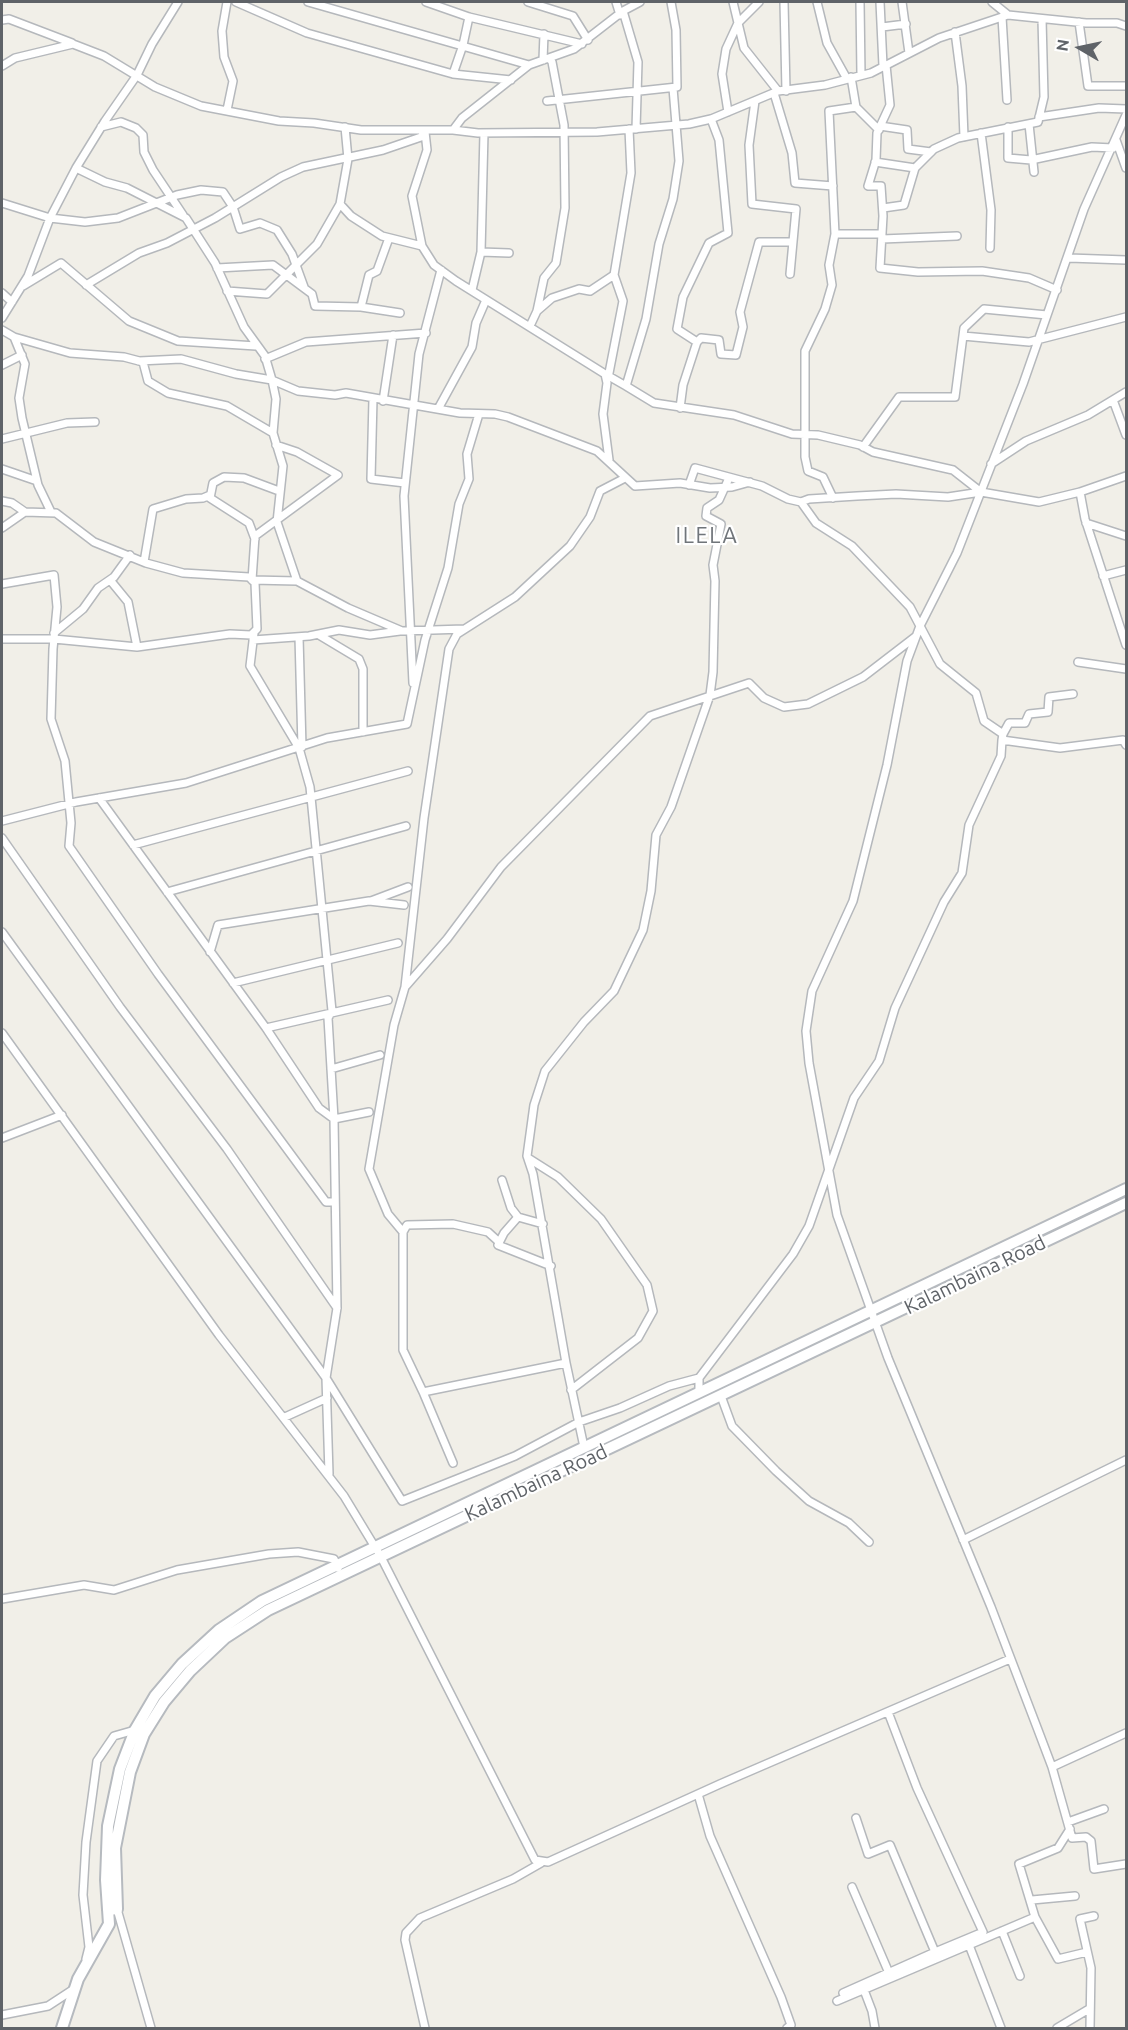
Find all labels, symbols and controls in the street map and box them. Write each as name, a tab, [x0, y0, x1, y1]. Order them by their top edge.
north arrow	[1050, 18, 1110, 78]
text: N	[1052, 38, 1072, 52]
district label: ILELA	[676, 523, 738, 549]
street label: Kalambaina Road	[900, 1230, 1050, 1320]
street label: Kalambaina Road	[461, 1439, 611, 1527]

